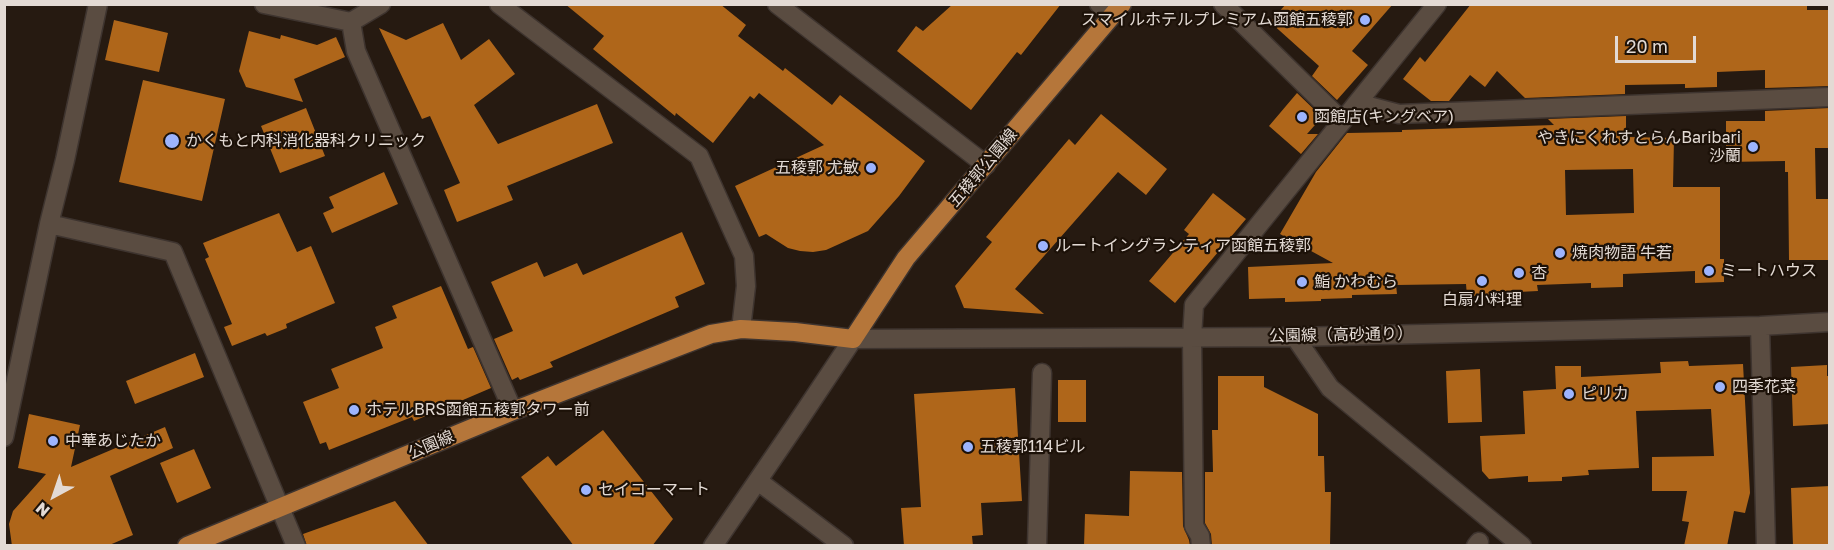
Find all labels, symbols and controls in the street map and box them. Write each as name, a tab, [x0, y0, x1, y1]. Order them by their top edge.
place label: スマイルホテルプレミアム函館五稜郭	[1081, 10, 1353, 30]
marker: スマイルホテルプレミアム函館五稜郭	[1358, 13, 1372, 27]
scale bar	[1618, 24, 1699, 62]
text: 20 m	[1626, 35, 1668, 57]
place label: 函館店(キングベア)	[1314, 107, 1454, 127]
marker: 函館店(キングベア)	[1295, 110, 1309, 124]
street label: 五稜郭公園線	[945, 125, 1021, 211]
place label: やきにくれすとらんBaribari 沙蘭	[1537, 128, 1741, 166]
place label: かくもと内科消化器科クリニック	[186, 131, 426, 151]
marker: かくもと内科消化器科クリニック	[163, 132, 181, 150]
marker: やきにくれすとらんBaribari 沙蘭	[1746, 140, 1760, 154]
place label: 五稜郭 尤敏	[775, 158, 859, 178]
marker: 五稜郭 尤敏	[864, 161, 878, 175]
place label: ルートイングランティア函館五稜郭	[1055, 236, 1311, 256]
marker: ルートイングランティア函館五稜郭	[1036, 239, 1050, 253]
place label: 焼肉物語 牛若	[1572, 243, 1672, 263]
marker: 焼肉物語 牛若	[1553, 246, 1567, 260]
place label: ミートハウス	[1721, 261, 1817, 281]
place label: 杏	[1531, 263, 1547, 283]
marker: ミートハウス	[1702, 264, 1716, 278]
marker: 杏	[1512, 266, 1526, 280]
place label: 鮨 かわむら	[1314, 272, 1398, 292]
marker: 白扇小料理	[1475, 274, 1489, 288]
marker: 鮨 かわむら	[1295, 275, 1309, 289]
place label: 白扇小料理	[1442, 290, 1522, 310]
street label: 公園線（高砂通り）	[1269, 324, 1413, 346]
place label: 四季花菜	[1732, 377, 1796, 397]
marker: 四季花菜	[1713, 380, 1727, 394]
place label: ピリカ	[1581, 384, 1629, 404]
marker: ピリカ	[1562, 387, 1576, 401]
place label: ホテルBRS函館五稜郭タワー前	[366, 400, 590, 420]
marker: ホテルBRS函館五稜郭タワー前	[347, 403, 361, 417]
street label: 公園線	[405, 427, 457, 463]
place label: 中華あじたか	[65, 431, 161, 451]
marker: 中華あじたか	[46, 434, 60, 448]
place label: 五稜郭114ビル	[980, 437, 1085, 457]
marker: 五稜郭114ビル	[961, 440, 975, 454]
north arrow	[24, 466, 84, 526]
place label: セイコーマート	[598, 480, 710, 500]
marker: セイコーマート	[579, 483, 593, 497]
text: N	[31, 498, 54, 521]

